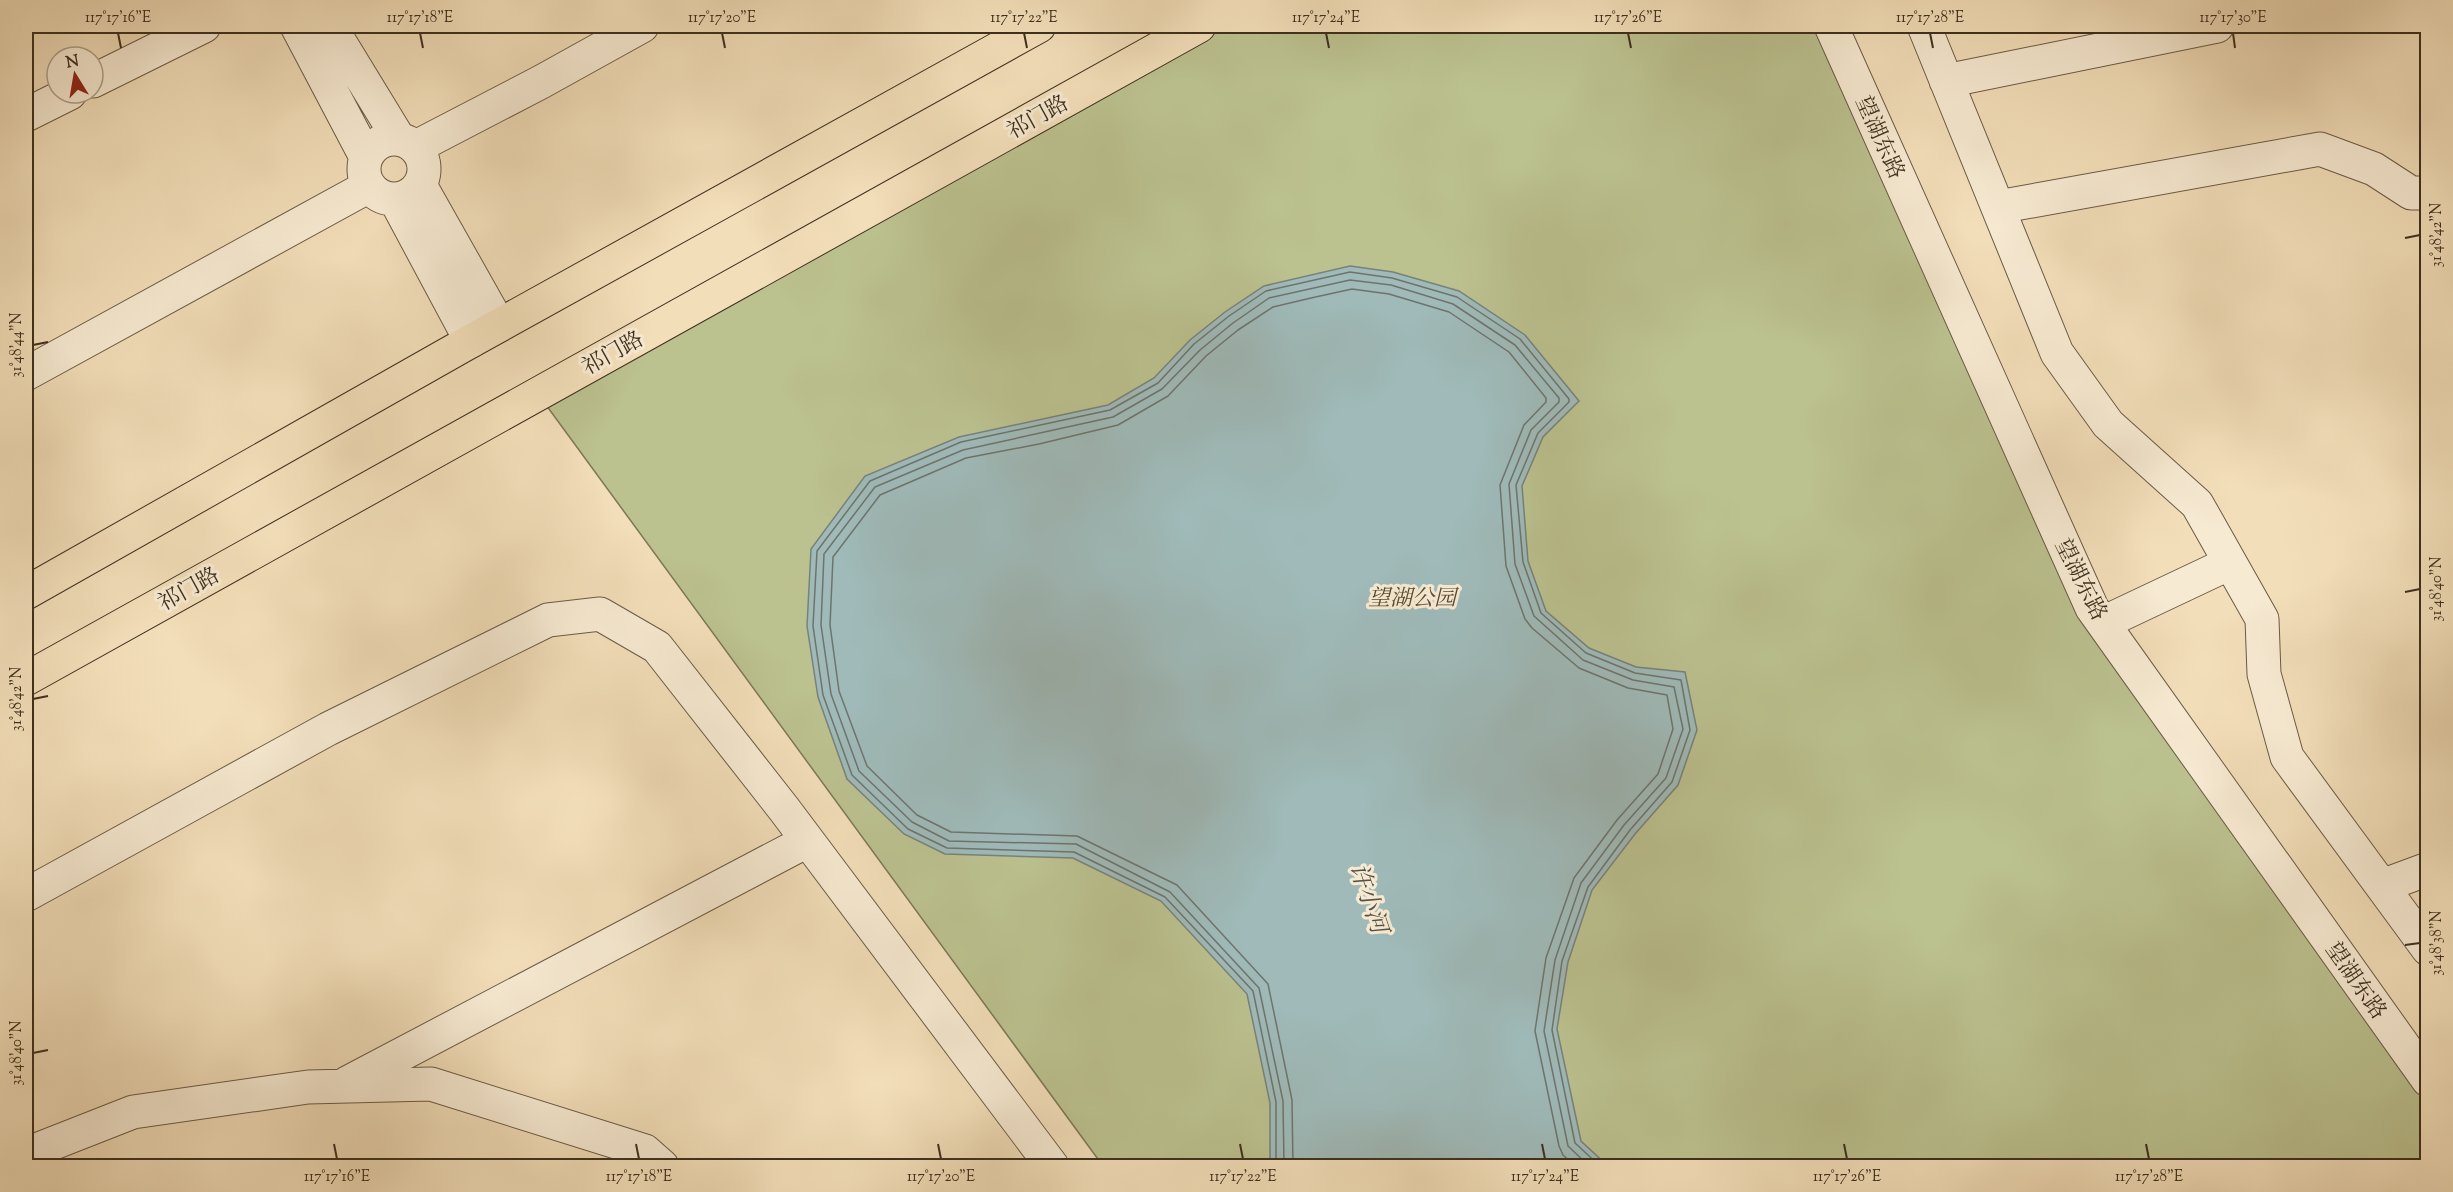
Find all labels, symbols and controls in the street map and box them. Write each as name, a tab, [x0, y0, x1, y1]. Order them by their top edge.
text: 117°17'16"E	[85, 8, 151, 29]
text: 117°17'18"E	[387, 8, 453, 29]
text: 117°17'20"E	[688, 8, 756, 29]
text: 117°17'22"E	[990, 8, 1058, 29]
text: 117°17'24"E	[1292, 8, 1360, 29]
text: 117°17'26"E	[1594, 8, 1662, 29]
text: 117°17'28"E	[1896, 8, 1964, 29]
text: 117°17'30"E	[2199, 8, 2267, 29]
north arrow	[45, 45, 105, 105]
text: N	[64, 50, 81, 75]
street label: 祁门路	[1002, 89, 1075, 149]
street label: 望湖东路	[1846, 92, 1911, 185]
text: 31°48'42"N	[2427, 203, 2448, 267]
text: 31°48'44"N	[7, 312, 28, 377]
street label: 祁门路	[577, 325, 650, 385]
street label: 望湖东路	[2045, 534, 2114, 627]
text: 31°48'40"N	[2427, 557, 2448, 621]
street label: 祁门路	[153, 561, 226, 621]
park label: 望湖公园	[1368, 584, 1459, 616]
text: 31°48'42"N	[7, 667, 28, 731]
water label: 许小河	[1339, 859, 1396, 942]
text: 31°48'38"N	[2427, 910, 2448, 976]
street label: 望湖东路	[2316, 936, 2393, 1027]
text: 31°48'40"N	[7, 1021, 28, 1085]
text: 117°17'16"E	[304, 1167, 370, 1188]
text: 117°17'18"E	[606, 1167, 672, 1188]
text: 117°17'20"E	[907, 1167, 975, 1188]
text: 117°17'22"E	[1209, 1167, 1277, 1188]
text: 117°17'24"E	[1511, 1167, 1579, 1188]
text: 117°17'26"E	[1813, 1167, 1881, 1188]
text: 117°17'28"E	[2115, 1167, 2183, 1188]

